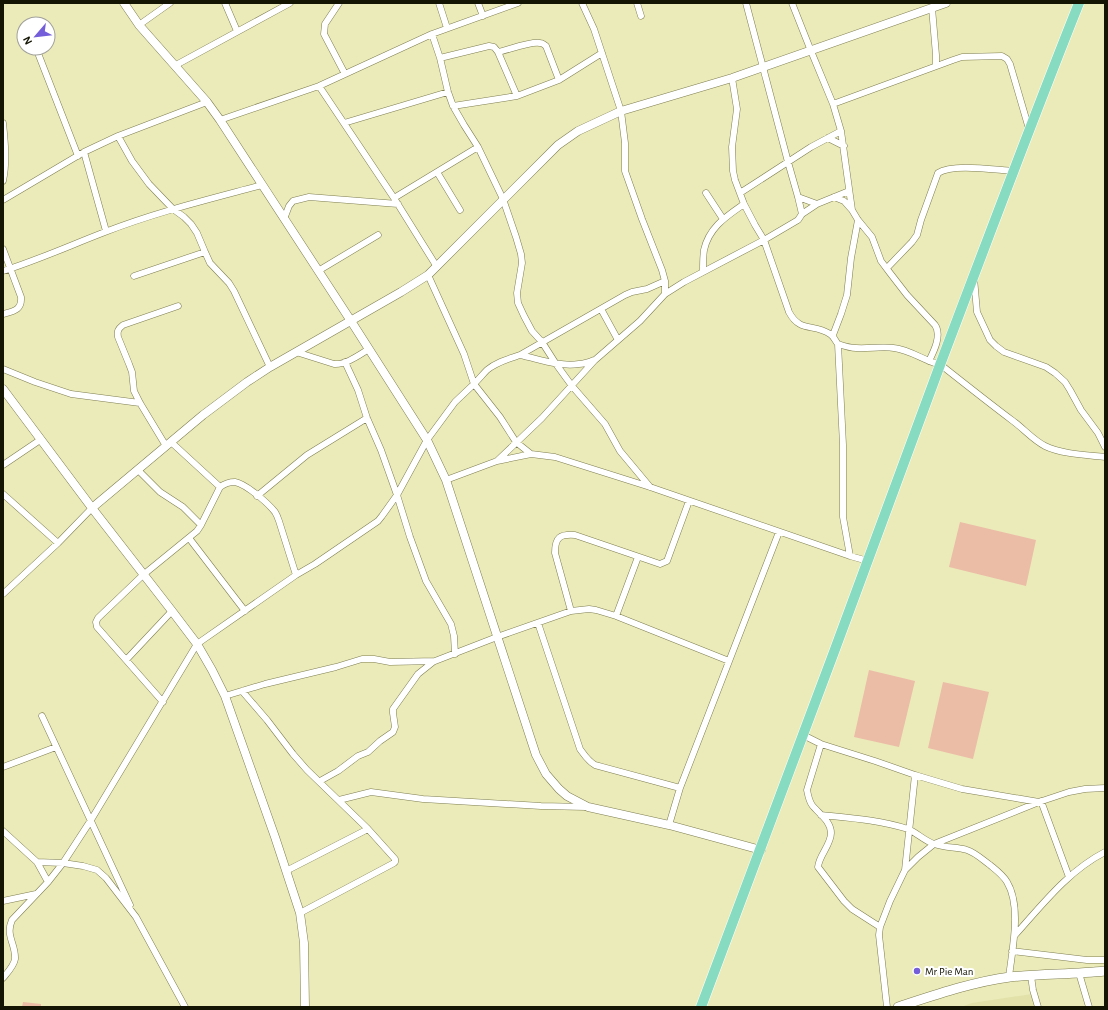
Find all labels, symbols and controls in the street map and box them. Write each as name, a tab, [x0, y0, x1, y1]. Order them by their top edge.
north arrow	[16, 16, 56, 56]
text: N	[21, 34, 34, 46]
marker: Mr Pie Man	[912, 966, 922, 976]
place label: Mr Pie Man	[925, 966, 973, 977]

